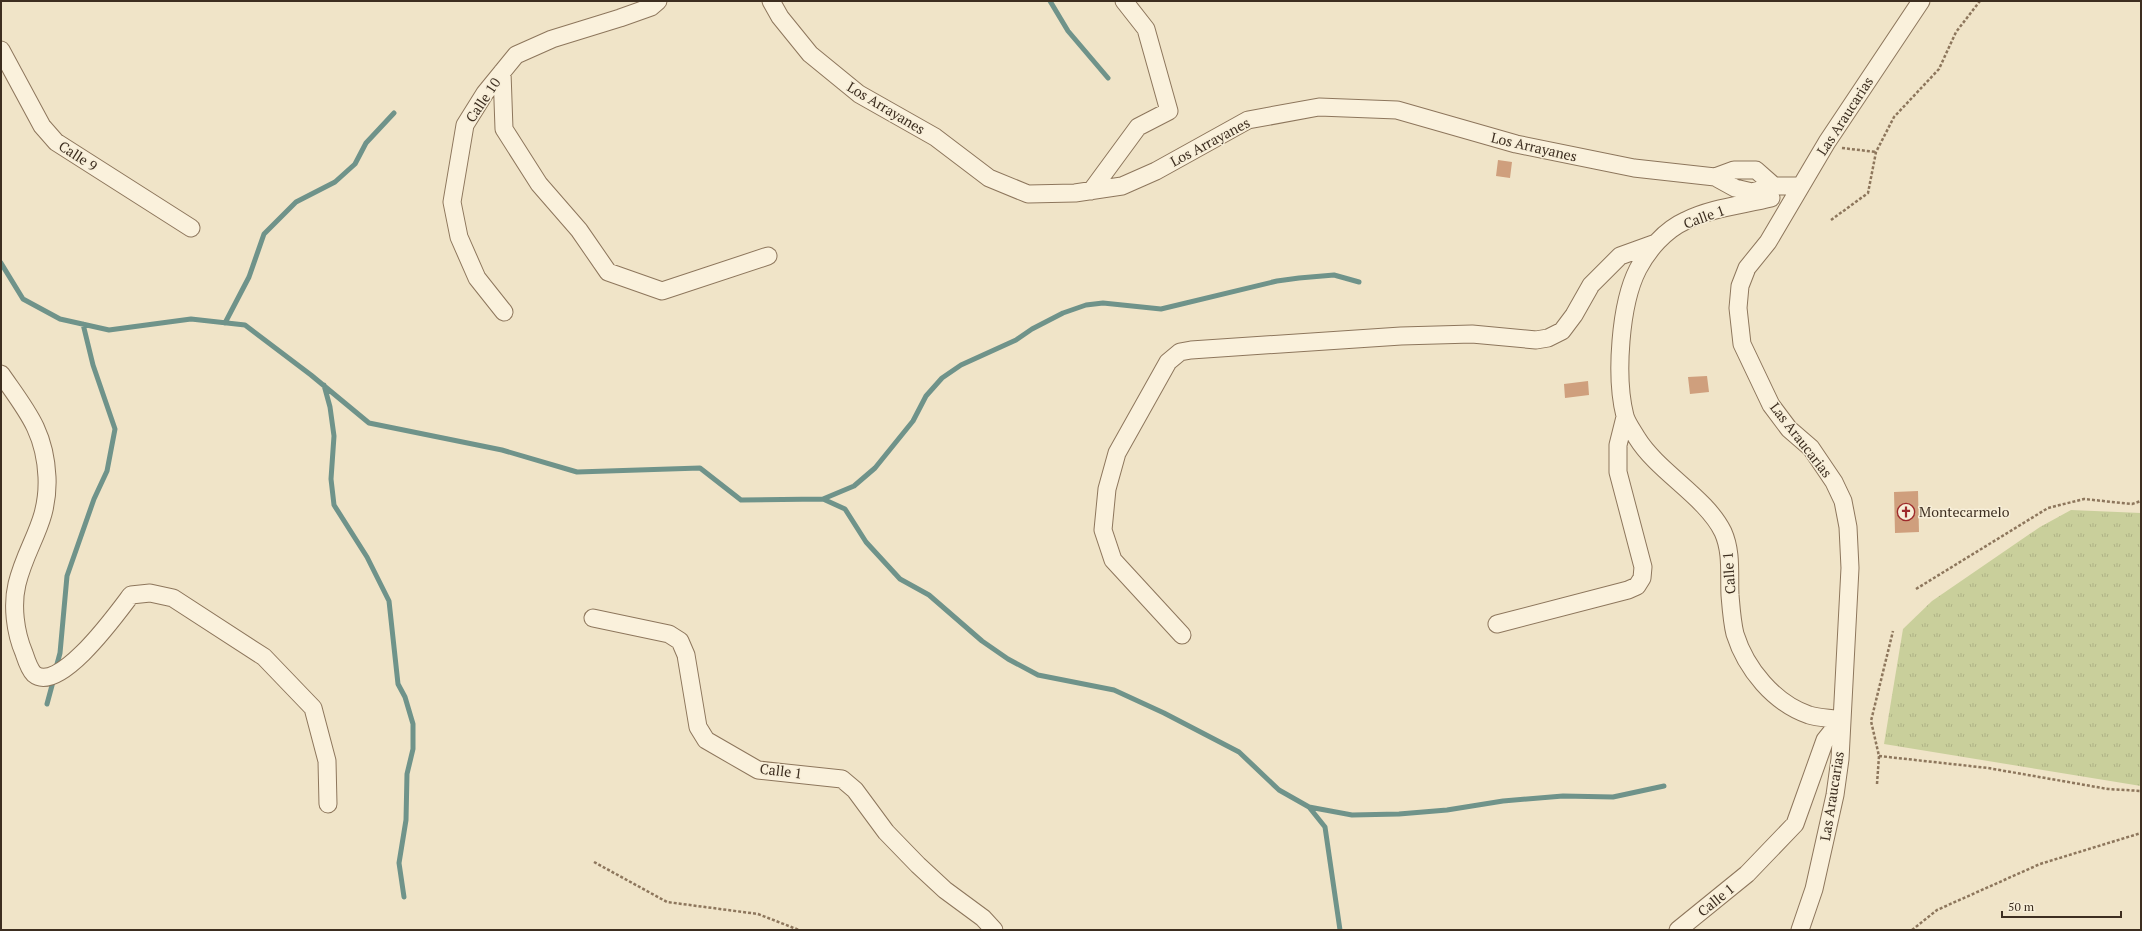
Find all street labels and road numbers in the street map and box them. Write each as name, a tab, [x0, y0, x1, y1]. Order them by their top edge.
street label: Las Araucarias	[1812, 73, 1877, 159]
street label: Calle 10	[461, 74, 504, 126]
street label: Los Arrayanes	[844, 77, 929, 138]
street label: Los Arrayanes	[1167, 113, 1253, 171]
street label: Los Arrayanes	[1489, 127, 1579, 166]
street label: Calle 9	[55, 136, 101, 175]
street label: Calle 1	[1681, 200, 1727, 233]
street label: Las Araucarias	[1766, 398, 1837, 481]
street label: Calle 1	[1718, 551, 1739, 595]
street label: Las Araucarias	[1815, 750, 1848, 842]
street label: Calle 1	[759, 758, 803, 783]
street label: Calle 1	[1693, 879, 1738, 920]

